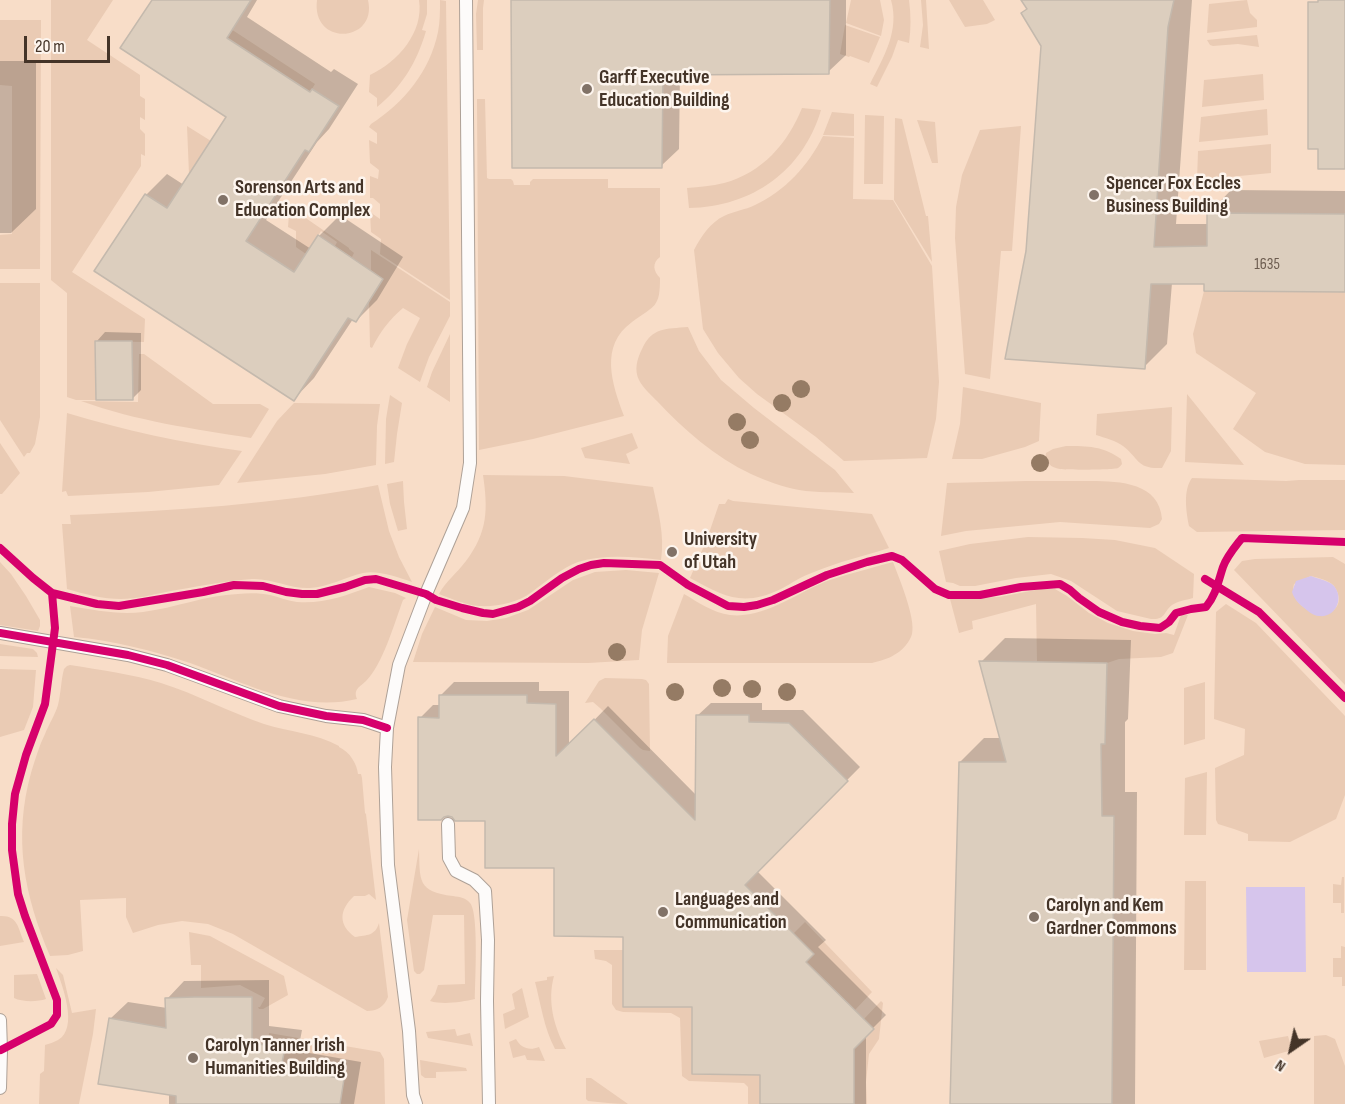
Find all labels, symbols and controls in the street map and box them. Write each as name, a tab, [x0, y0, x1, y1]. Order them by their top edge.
scale bar	[27, 24, 112, 62]
text: 20 m	[35, 36, 65, 57]
place label: Garff Executive Education Building	[599, 66, 729, 113]
marker: Garff Executive Education Building	[580, 82, 594, 96]
place label: Spencer Fox Eccles Business Building	[1106, 172, 1241, 219]
place label: Sorenson Arts and Education Complex	[235, 176, 370, 223]
marker: Spencer Fox Eccles Business Building	[1087, 188, 1101, 202]
marker: Sorenson Arts and Education Complex	[216, 193, 230, 207]
house number: 1635	[1254, 255, 1280, 275]
place label: University of Utah	[684, 528, 757, 575]
marker: University of Utah	[665, 545, 679, 559]
place label: Languages and Communication	[675, 888, 787, 935]
place label: Carolyn and Kem Gardner Commons	[1046, 894, 1177, 941]
marker: Languages and Communication	[656, 905, 670, 919]
marker: Carolyn and Kem Gardner Commons	[1027, 910, 1041, 924]
north arrow	[1261, 1020, 1321, 1080]
place label: Carolyn Tanner Irish Humanities Building	[205, 1034, 345, 1081]
marker: Carolyn Tanner Irish Humanities Building	[186, 1051, 200, 1065]
text: N	[1272, 1055, 1290, 1076]

